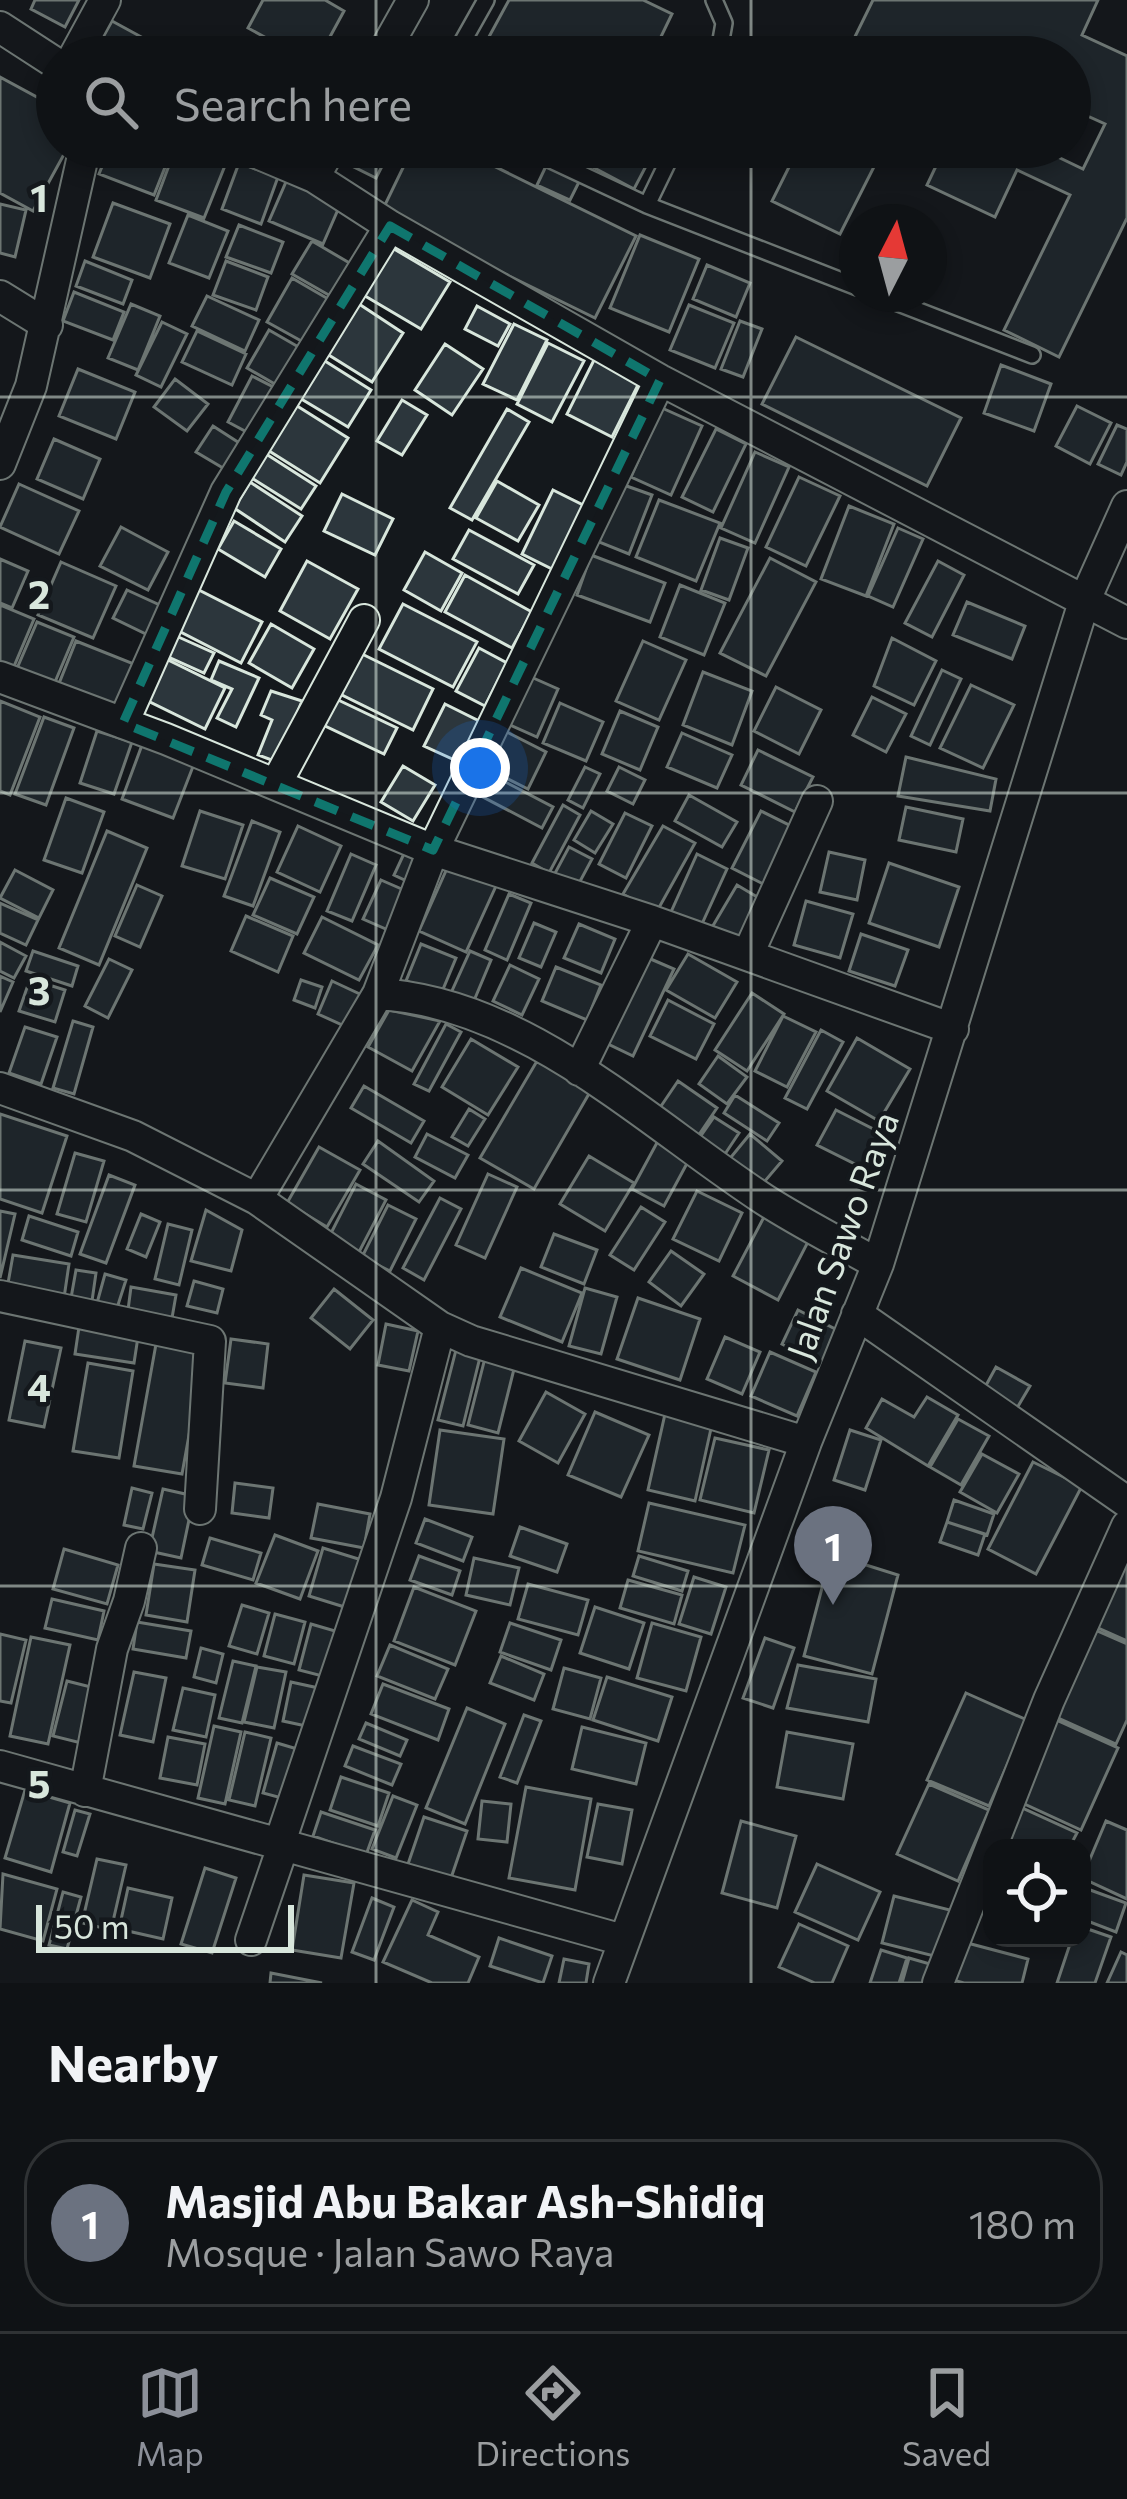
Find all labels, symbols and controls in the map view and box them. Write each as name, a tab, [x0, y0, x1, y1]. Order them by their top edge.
search box	[36, 36, 1091, 168]
icon: search	[78, 69, 144, 135]
text: Search here	[174, 75, 412, 130]
text: 1	[30, 172, 48, 220]
north arrow	[839, 204, 947, 312]
text: 2	[28, 569, 50, 617]
your location	[450, 738, 510, 798]
text: 3	[28, 965, 50, 1013]
street label: Jalan Sawo Raya	[776, 1105, 906, 1365]
text: 4	[27, 1362, 51, 1410]
pin: 1	[794, 1506, 872, 1605]
text: 5	[28, 1758, 50, 1806]
map controls	[983, 1839, 1091, 1947]
button: locate	[983, 1839, 1091, 1947]
scale bar	[36, 1899, 294, 1952]
text: 50 m	[54, 1905, 130, 1946]
text: Nearby	[48, 2030, 218, 2093]
text: Masjid Abu Bakar Ash-Shidiq	[165, 2172, 765, 2227]
text: 1	[81, 2199, 99, 2247]
text: 180 m	[969, 2199, 1076, 2247]
text: Mosque · Jalan Sawo Raya	[165, 2227, 614, 2275]
tab: Map	[136, 2360, 204, 2473]
tab: Directions	[476, 2360, 630, 2473]
tab: Saved	[902, 2360, 991, 2473]

